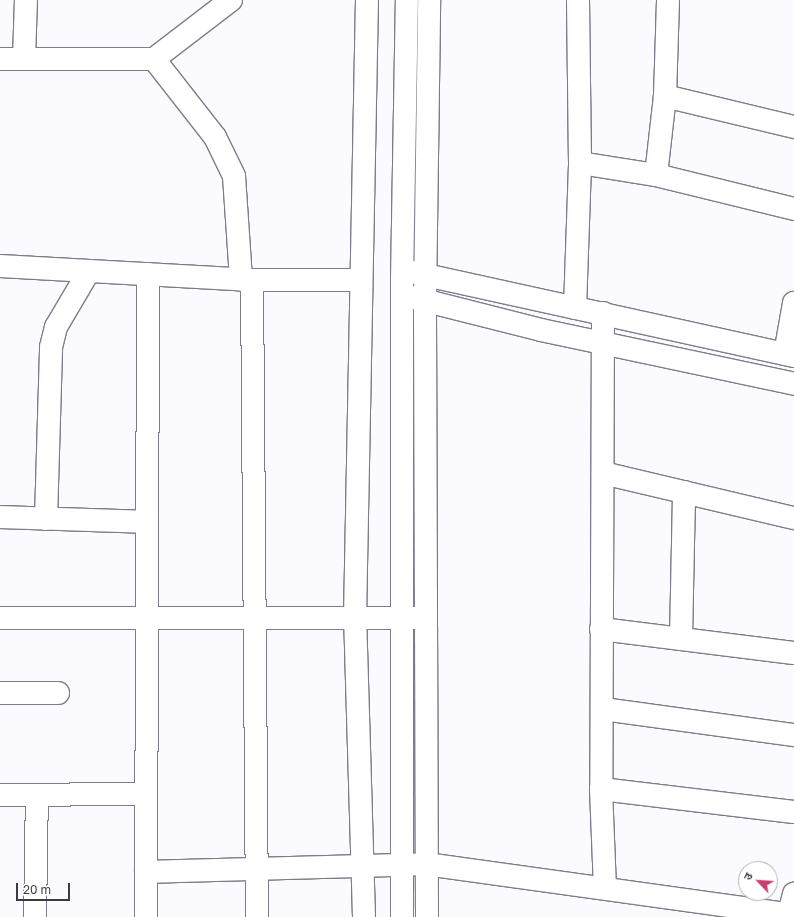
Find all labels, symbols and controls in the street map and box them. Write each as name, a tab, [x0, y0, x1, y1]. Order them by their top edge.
north arrow	[738, 861, 778, 901]
text: उ	[740, 870, 755, 882]
scale bar	[18, 875, 72, 901]
text: 20 m	[23, 882, 51, 897]

